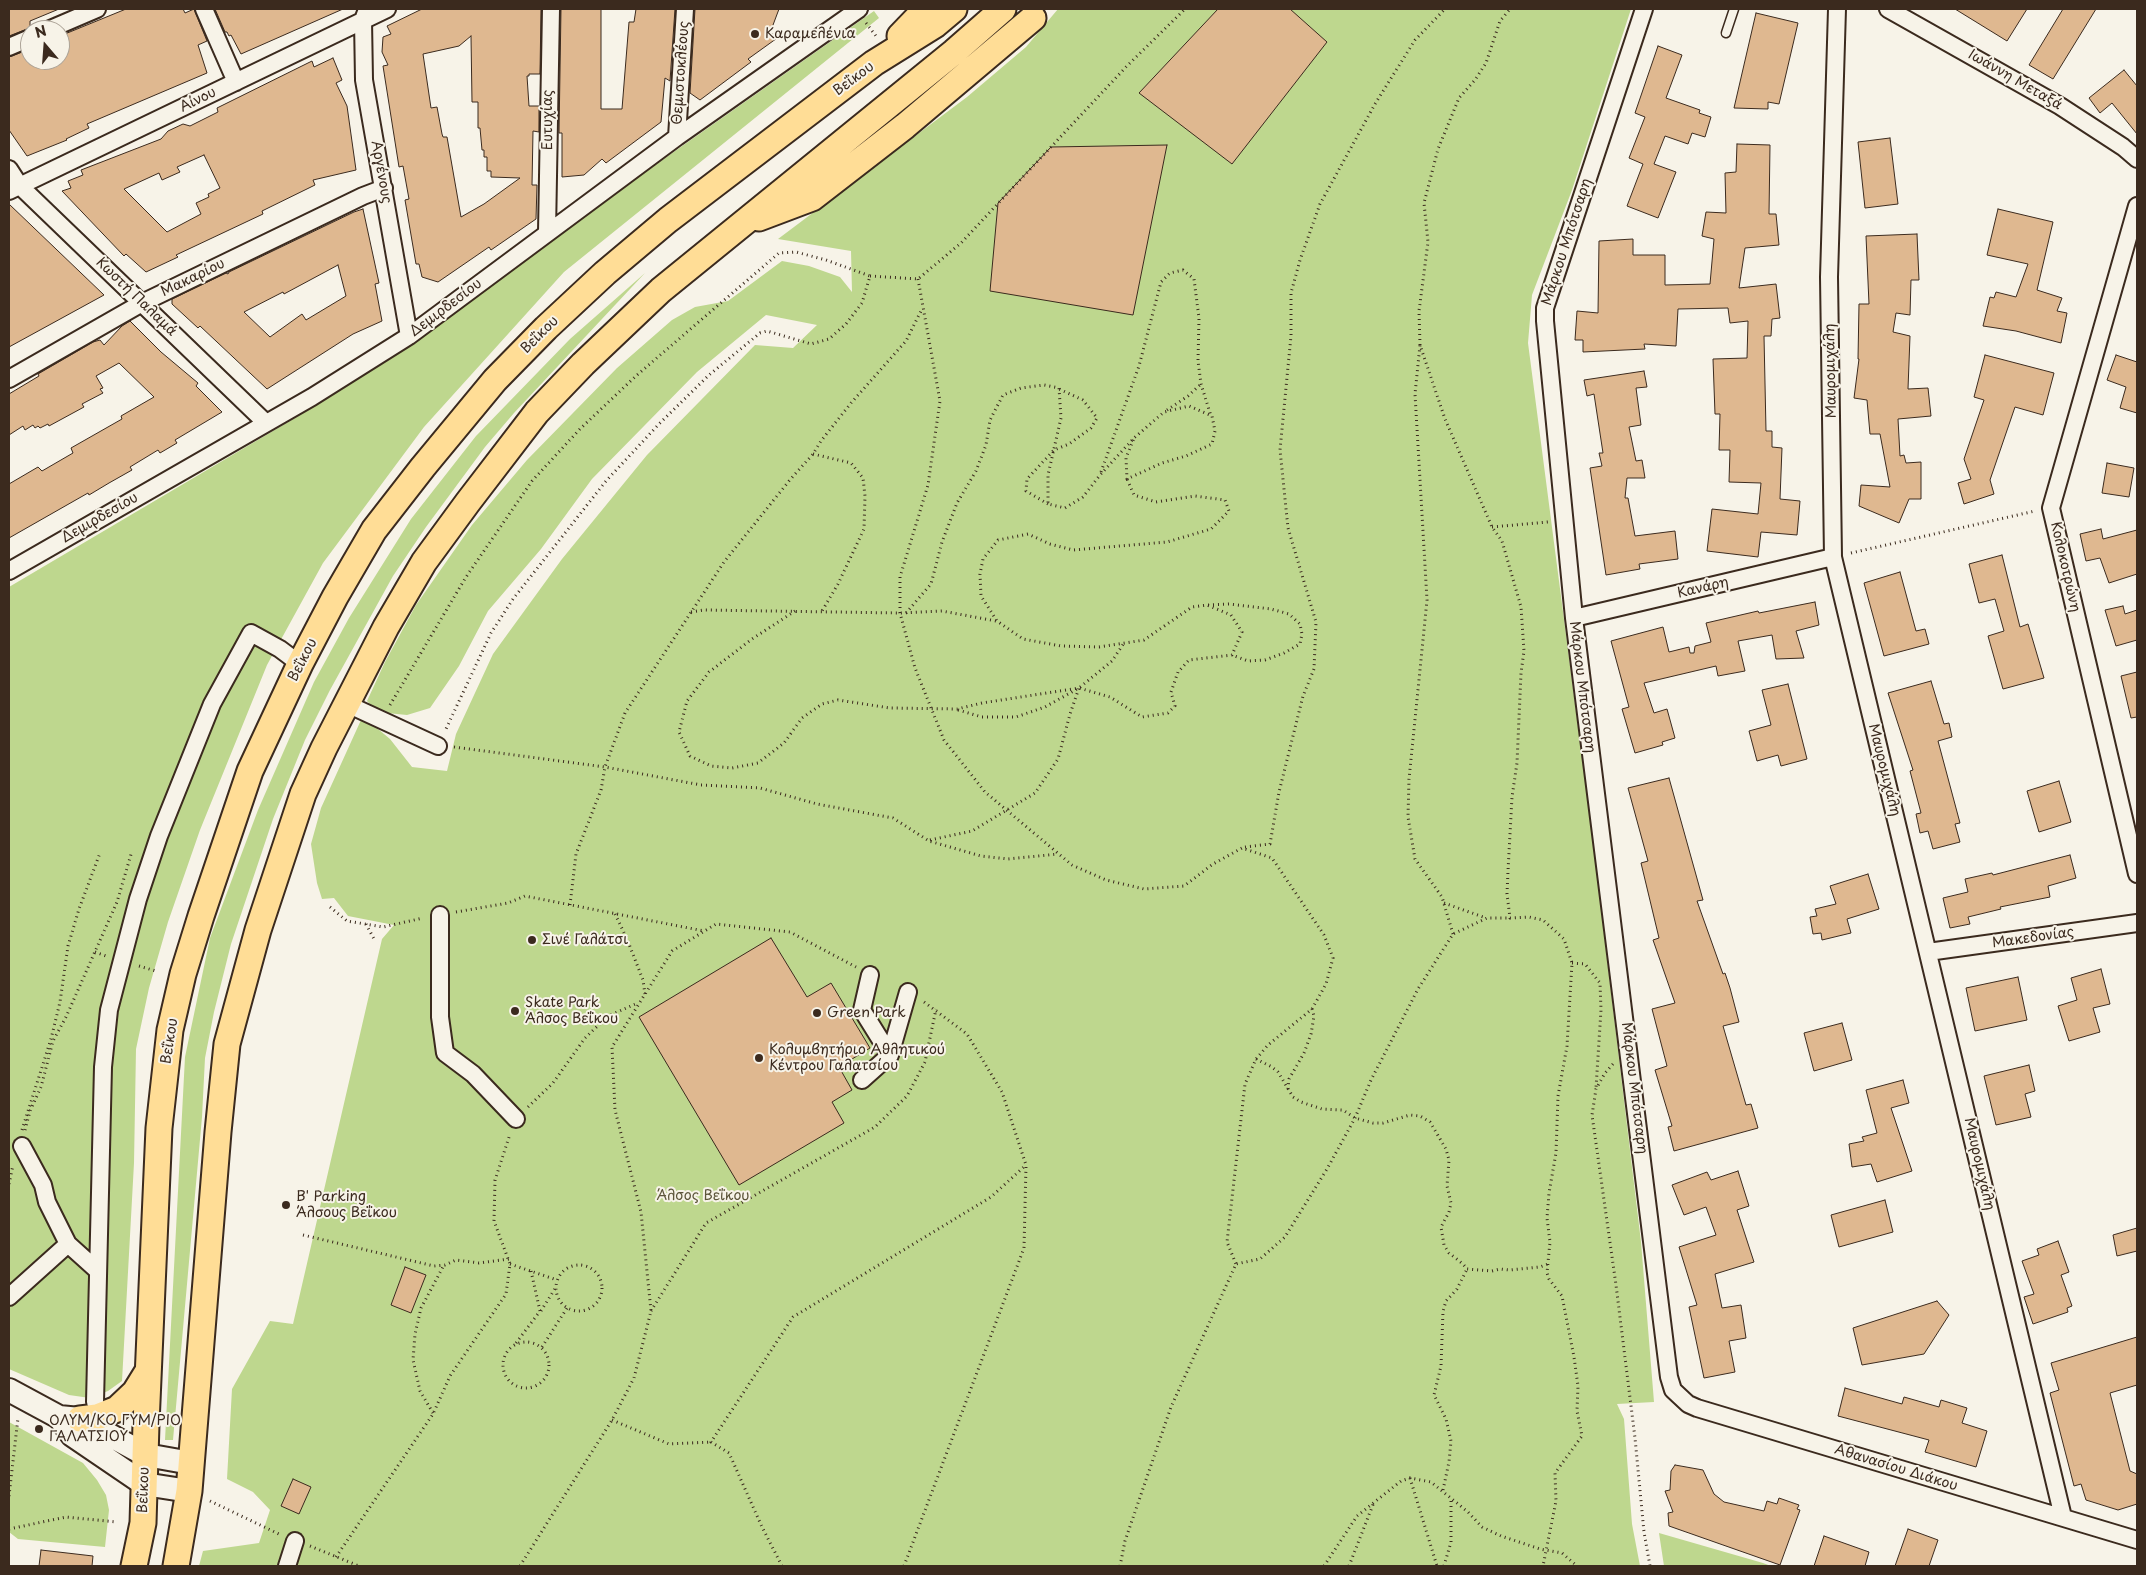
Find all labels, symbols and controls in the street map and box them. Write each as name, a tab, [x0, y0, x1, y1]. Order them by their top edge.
north arrow	[20, 20, 70, 70]
text: N	[32, 20, 49, 43]
street label: Θεμιστοκλέους	[669, 21, 693, 125]
place label: Καραμελένια	[765, 26, 856, 42]
marker: Καραμελένια	[749, 28, 761, 40]
street label: Ιωάννη Μεταξά	[1965, 46, 2065, 114]
street label: Βεΐκου	[831, 58, 877, 100]
street label: Αίνου	[177, 84, 219, 116]
street label: Ευτυχίας	[540, 90, 556, 150]
street label: Αργένους	[367, 139, 395, 205]
street label: Μάρκου Μπότσαρη	[1539, 176, 1595, 308]
street label: Κωστή Παλαμά	[92, 254, 180, 340]
street label: Μακαρίου	[158, 255, 228, 301]
street label: Δεμιρδεσίου	[407, 276, 485, 340]
street label: Βεΐκου	[518, 313, 562, 357]
street label: Μαυρομιχάλη	[1822, 323, 1840, 419]
street label: Δεμιρδεσίου	[59, 489, 141, 547]
street label: Κολοκοτρώνη	[2046, 520, 2084, 614]
street label: Κανάρη	[1676, 574, 1730, 602]
street label: Μάρκου Μπότσαρη	[1566, 620, 1598, 754]
street label: Βεΐκου	[285, 636, 321, 684]
street label: Μαυρομιχάλη	[1864, 722, 1904, 818]
street label: Μακεδονίας	[1991, 924, 2075, 952]
place label: Σινέ Γαλάτσι	[542, 932, 628, 948]
marker: Σινέ Γαλάτσι	[526, 934, 538, 946]
place label: Skate Park Άλσος Βεΐκου	[525, 995, 618, 1028]
marker: Skate Park Άλσος Βεΐκου	[509, 1005, 521, 1017]
place label: Green Park	[827, 1005, 906, 1021]
marker: Green Park	[811, 1007, 823, 1019]
street label: Βεΐκου	[158, 1017, 182, 1065]
street label: Μάρκου Μπότσαρη	[1618, 1021, 1650, 1155]
place label: Κολυμβητήριο Αθλητικού Κέντρου Γαλατσίου	[769, 1042, 945, 1074]
marker: Κολυμβητήριο Αθλητικού Κέντρου Γαλατσίου	[753, 1052, 765, 1064]
street label: Μαυρομιχάλη	[1960, 1116, 1998, 1212]
park label: Άλσος Βεΐκου	[656, 1188, 750, 1204]
place label: Β' Parking Άλσους Βεΐκου	[296, 1189, 397, 1222]
marker: Β' Parking Άλσους Βεΐκου	[280, 1199, 292, 1211]
place label: ΟΛΥΜ/ΚΟ ΓΥΜ/ΡΙΟ ΓΑΛΑΤΣΙΟΥ	[49, 1413, 181, 1445]
marker: ΟΛΥΜ/ΚΟ ΓΥΜ/ΡΙΟ ΓΑΛΑΤΣΙΟΥ	[33, 1423, 45, 1435]
street label: Αθανασίου Διάκου	[1832, 1441, 1960, 1495]
street label: Βεΐκου	[135, 1467, 153, 1513]

